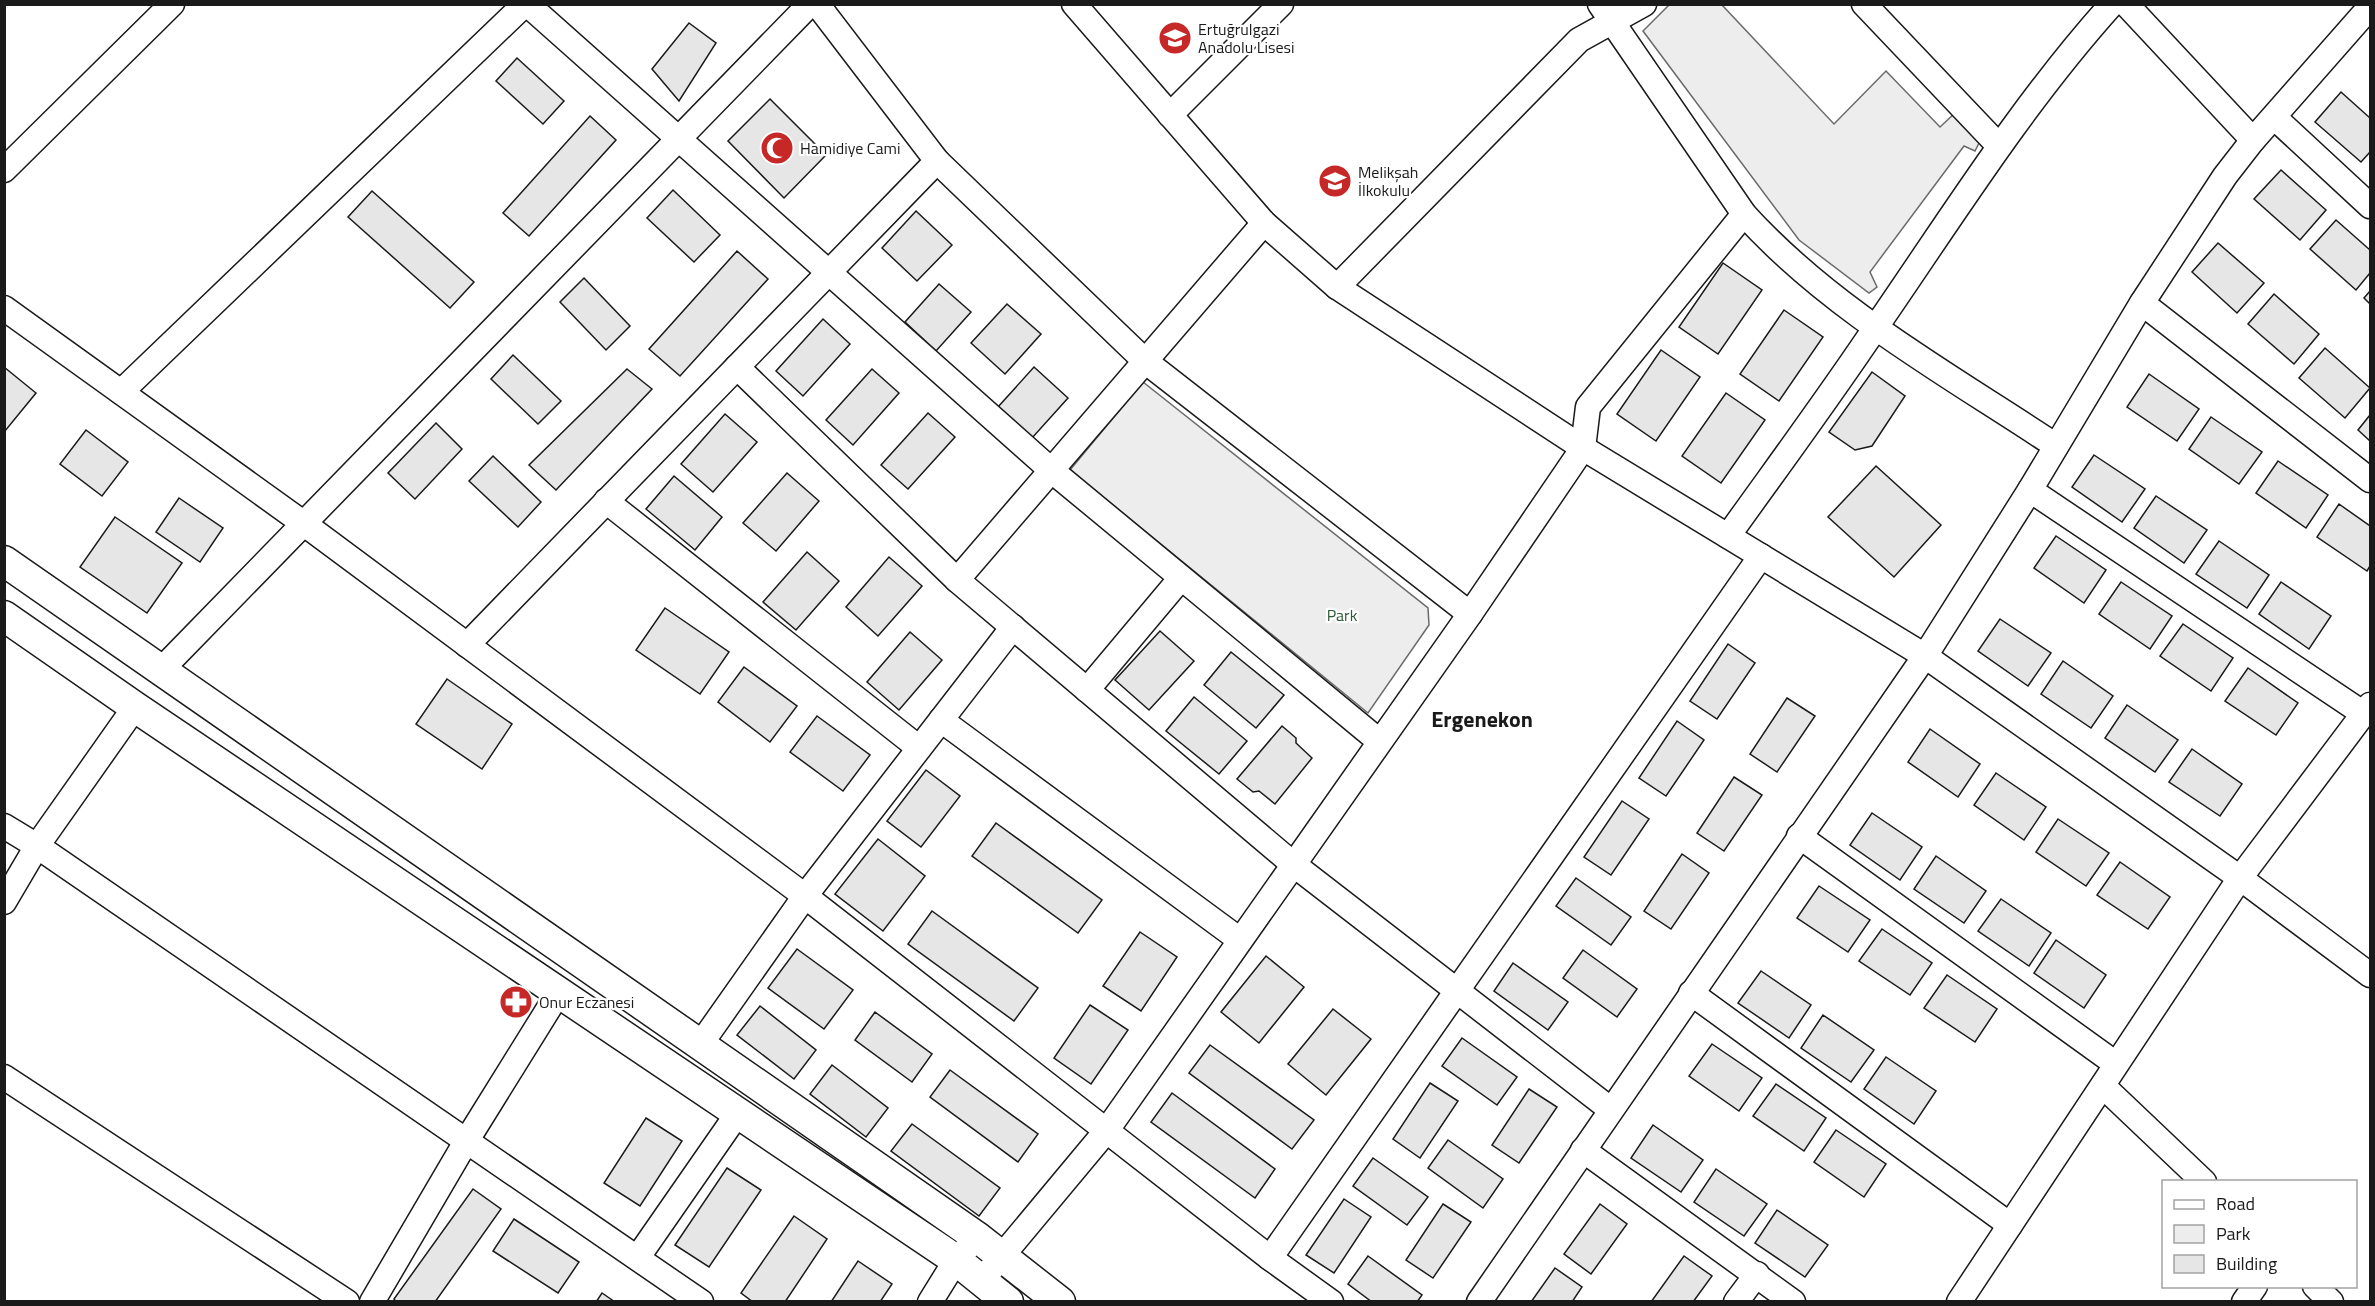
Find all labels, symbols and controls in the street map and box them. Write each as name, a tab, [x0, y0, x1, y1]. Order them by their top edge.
place label: Ertuğrulgazi Anadolu Lisesi	[1198, 17, 1294, 59]
school or university icon: Ertuğrulgazi Anadolu Lisesi	[1157, 20, 1193, 56]
mosque icon: Hamidiye Cami	[759, 130, 795, 166]
place label: Hamidiye Cami	[800, 136, 900, 160]
place label: Melikşah İlkokulu	[1358, 160, 1418, 202]
school or university icon: Melikşah İlkokulu	[1317, 163, 1353, 199]
park label: Park	[1327, 603, 1358, 627]
district label: Ergenekon	[1431, 702, 1533, 736]
pharmacy icon: Onur Eczanesi	[498, 984, 534, 1020]
place label: Onur Eczanesi	[539, 990, 634, 1014]
legend	[2162, 1180, 2357, 1288]
text: Road	[2216, 1190, 2255, 1217]
text: Park	[2216, 1220, 2251, 1247]
text: Building	[2216, 1250, 2277, 1277]

